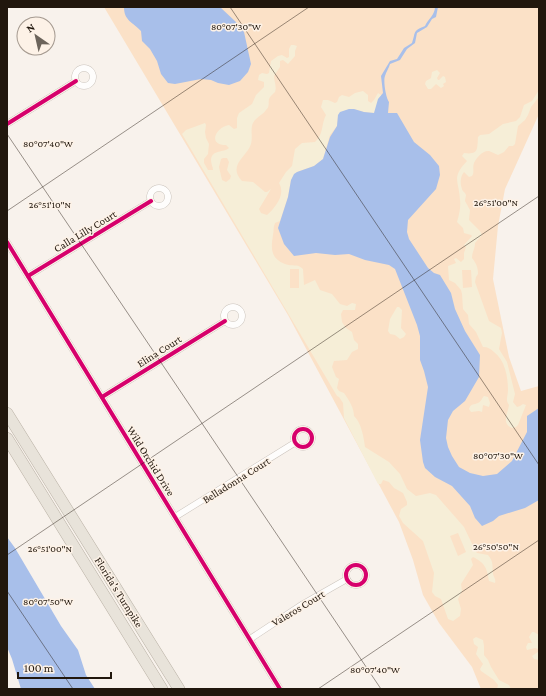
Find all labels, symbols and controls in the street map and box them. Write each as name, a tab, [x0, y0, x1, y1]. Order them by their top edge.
north arrow	[16, 16, 56, 56]
text: N	[24, 20, 37, 35]
text: 80°07'30"W	[211, 21, 262, 32]
text: 80°07'40"W	[23, 138, 74, 149]
text: 26°51'00"N	[474, 197, 519, 208]
text: 26°51'10"N	[29, 199, 72, 210]
street label: Calla Lilly Court	[51, 207, 119, 255]
street label: Elina Court	[135, 332, 184, 369]
street label: Wild Orchid Drive	[125, 424, 177, 498]
text: 80°07'30"W	[473, 450, 524, 461]
street label: Belladonna Court	[200, 454, 272, 506]
text: 26°50'50"N	[473, 541, 519, 552]
text: 26°51'00"N	[28, 543, 73, 554]
street label: Florida's Turnpike	[92, 555, 146, 630]
street label: Valeros Court	[269, 587, 327, 628]
text: 80°07'50"W	[23, 596, 74, 607]
scale bar	[18, 654, 111, 680]
text: 100 m	[24, 661, 54, 675]
text: 80°07'40"W	[350, 664, 401, 675]

